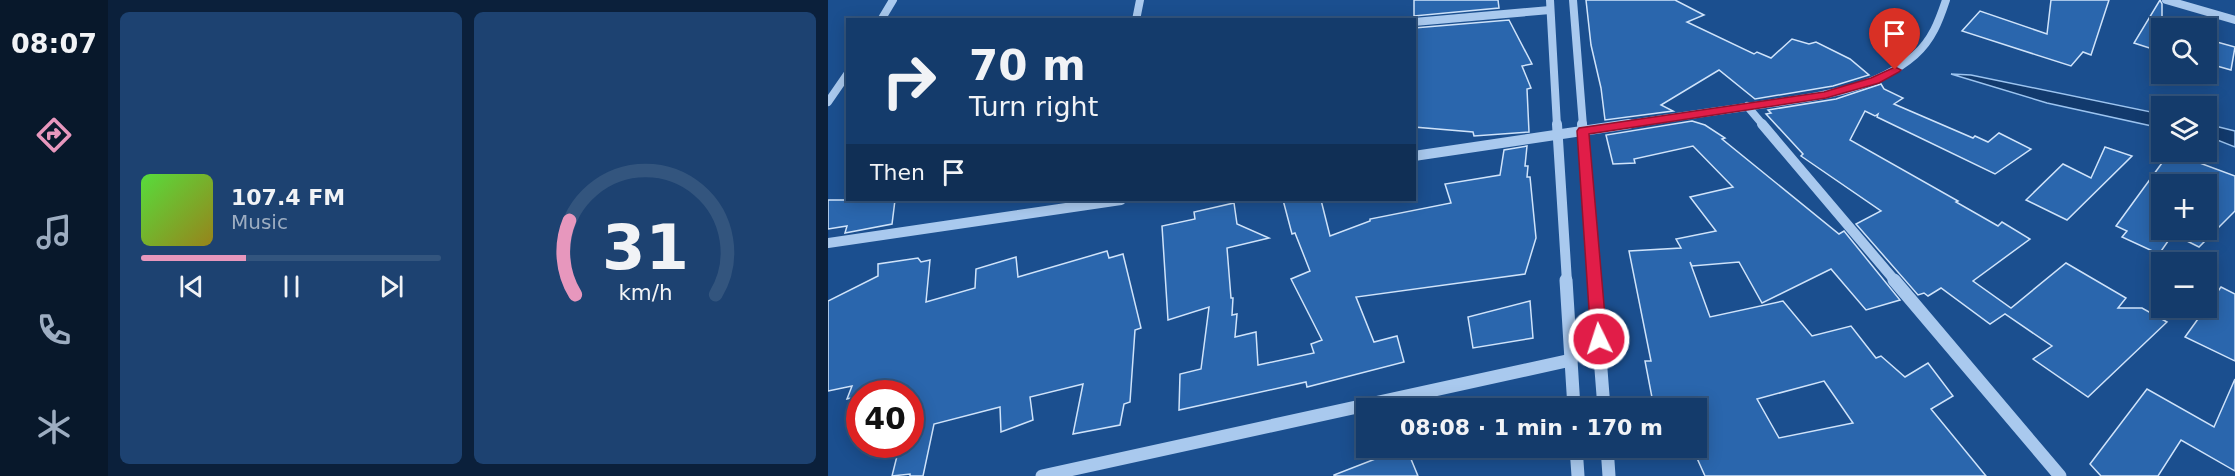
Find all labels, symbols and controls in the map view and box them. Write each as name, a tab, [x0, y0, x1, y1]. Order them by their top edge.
pin	[1869, 8, 1920, 70]
icon: arrive	[1878, 17, 1911, 50]
map controls	[2151, 18, 2217, 318]
button: search	[2151, 18, 2217, 84]
text: 08:07	[11, 28, 97, 59]
text: 70 m	[969, 41, 1086, 90]
icon: right	[870, 42, 948, 120]
text: Turn right	[969, 91, 1098, 122]
button: layers	[2151, 96, 2217, 162]
icon: directions	[33, 114, 75, 156]
icon: arrive	[937, 156, 970, 189]
text: Then	[870, 160, 925, 185]
button: +	[2151, 174, 2217, 240]
text: 107.4 FM	[231, 185, 345, 210]
text: Music	[231, 210, 288, 234]
icon: music	[33, 211, 75, 253]
text: 31	[602, 211, 688, 284]
button: −	[2151, 252, 2217, 318]
icon: previous	[175, 270, 208, 303]
icon: pause	[275, 270, 308, 303]
icon: next	[375, 270, 408, 303]
text: km/h	[618, 280, 672, 305]
position arrow	[1567, 307, 1631, 371]
icon: phone	[33, 309, 75, 351]
speed limit sign: 40	[846, 380, 924, 458]
icon: climate	[33, 406, 75, 448]
text: 08:08 · 1 min · 170 m	[1400, 415, 1663, 440]

